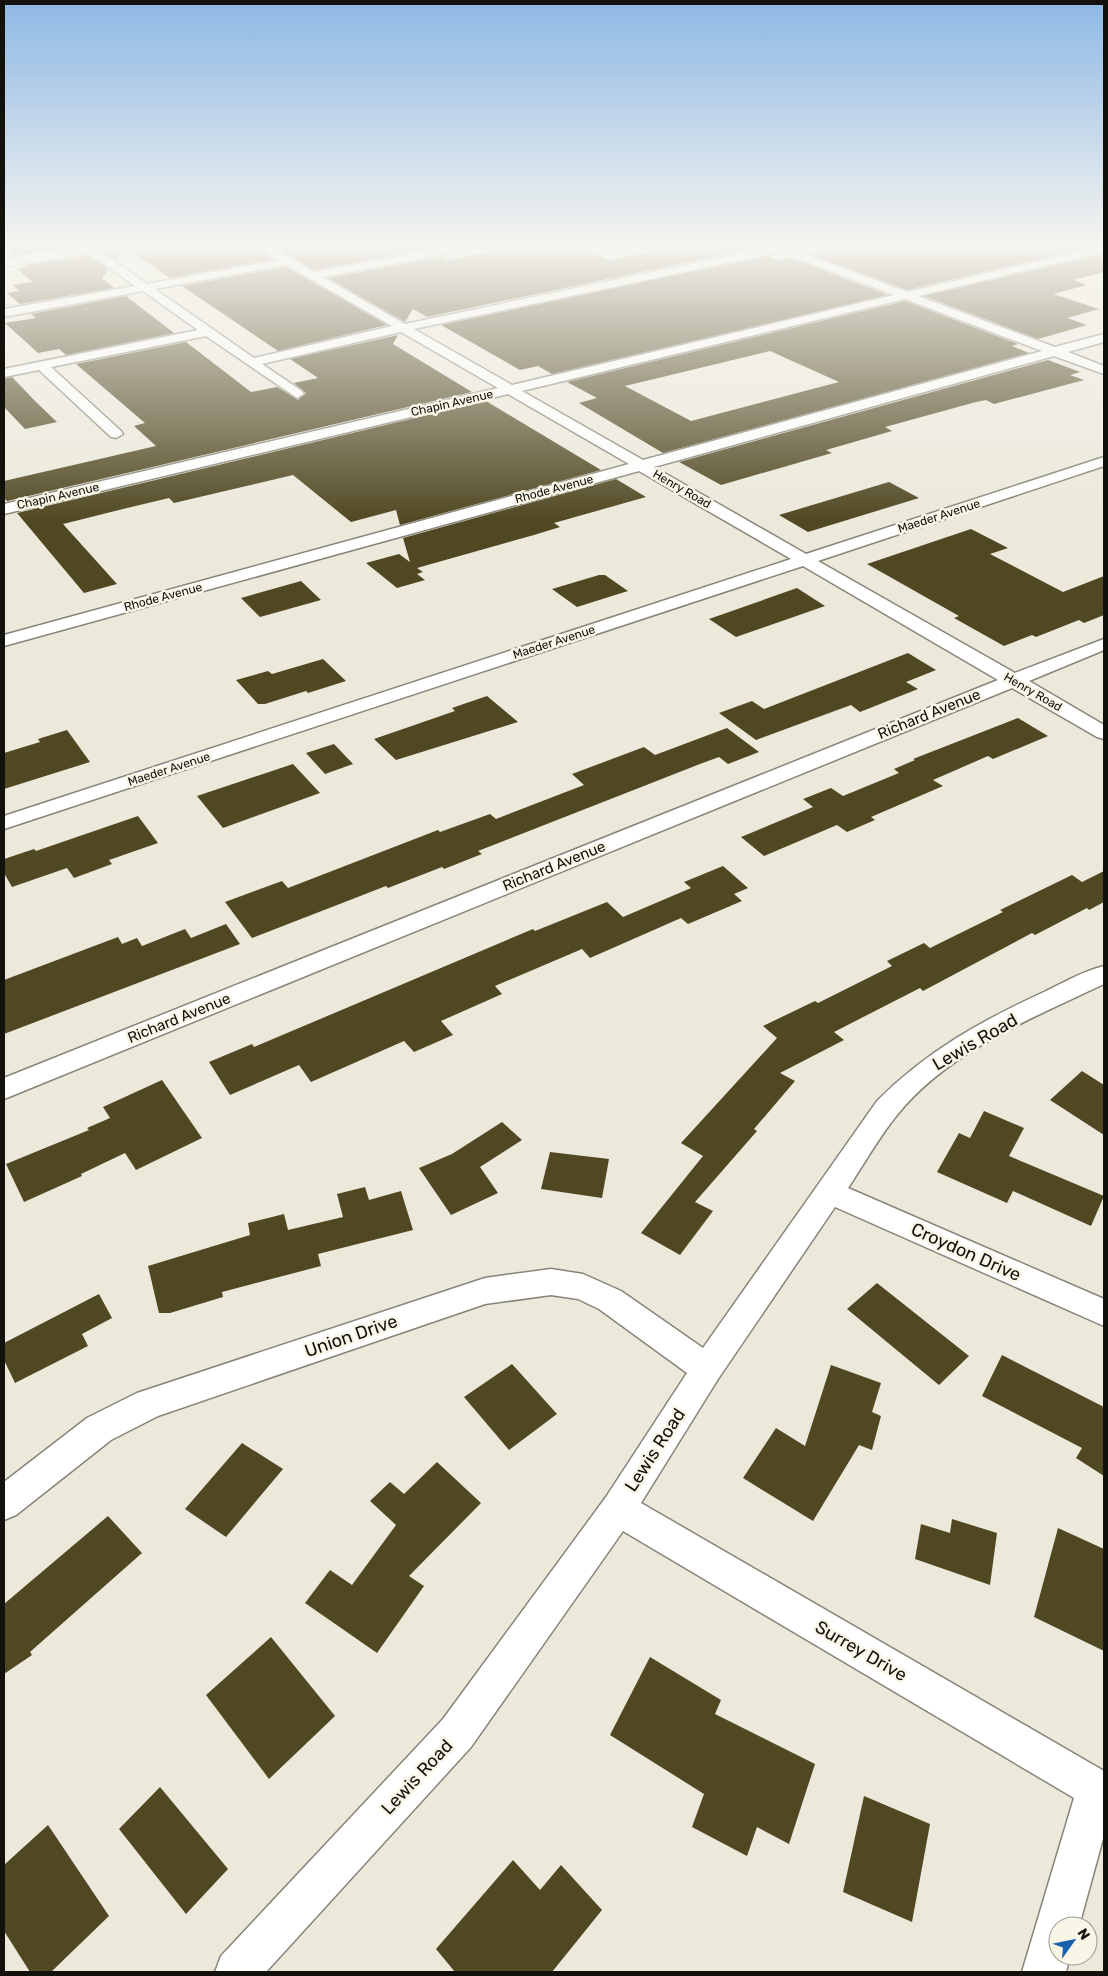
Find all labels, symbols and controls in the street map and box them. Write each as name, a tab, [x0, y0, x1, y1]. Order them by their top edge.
street label: Chapin Avenue	[410, 387, 495, 419]
street label: Henry Road	[650, 467, 714, 511]
street label: Rhode Avenue	[513, 472, 595, 506]
street label: Chapin Avenue	[16, 480, 101, 512]
street label: Maeder Avenue	[896, 496, 982, 536]
street label: Rhode Avenue	[122, 580, 204, 614]
street label: Maeder Avenue	[511, 622, 597, 662]
street label: Henry Road	[1001, 670, 1065, 714]
street label: Richard Avenue	[875, 685, 983, 743]
street label: Maeder Avenue	[126, 749, 212, 789]
street label: Richard Avenue	[500, 837, 608, 895]
street label: Richard Avenue	[125, 989, 233, 1047]
street label: Lewis Road	[928, 1009, 1022, 1075]
street label: Croydon Drive	[908, 1218, 1024, 1286]
street label: Union Drive	[302, 1310, 400, 1362]
street label: Lewis Road	[620, 1404, 690, 1496]
street label: Surrey Drive	[811, 1616, 911, 1686]
street label: Lewis Road	[377, 1735, 457, 1819]
north arrow	[1048, 1916, 1098, 1966]
text: N	[1074, 1925, 1093, 1943]

